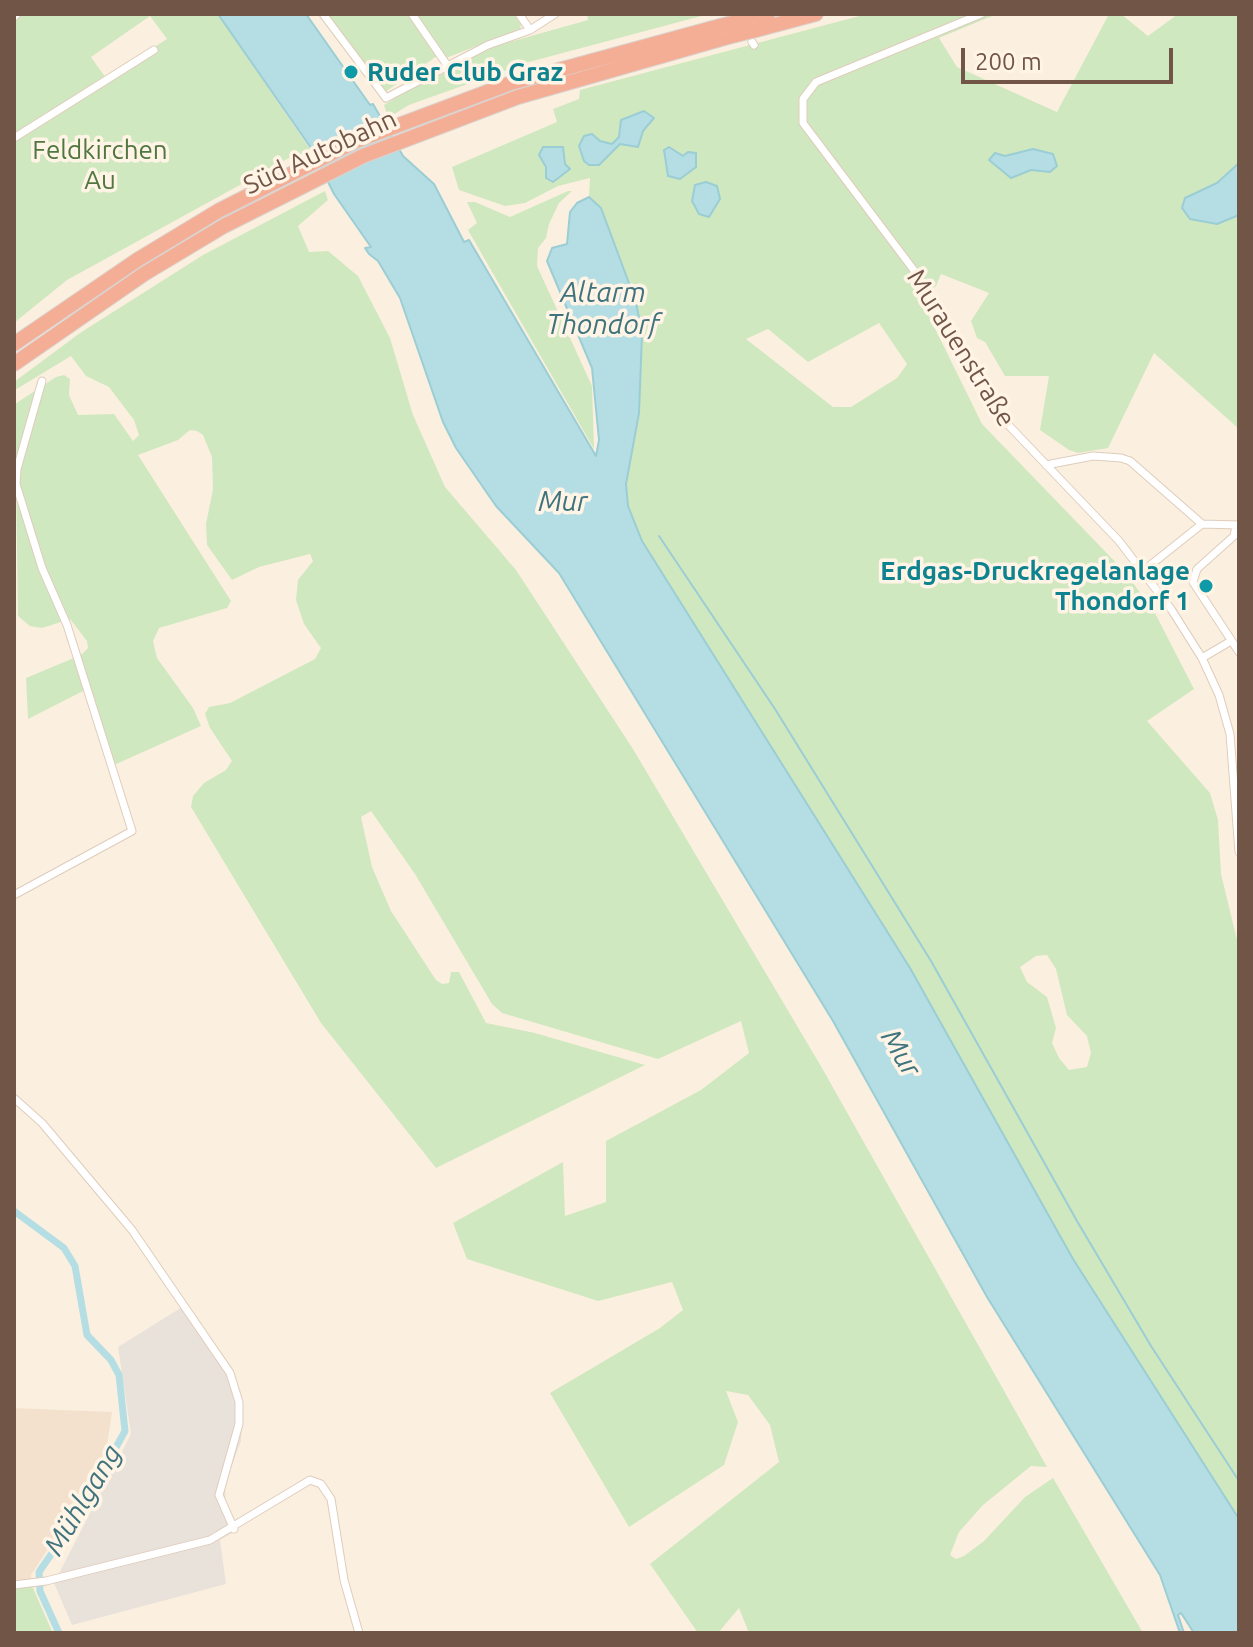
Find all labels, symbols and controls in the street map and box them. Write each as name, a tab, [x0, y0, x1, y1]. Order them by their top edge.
scale bar	[965, 32, 1177, 82]
text: 200 m	[975, 48, 1042, 75]
place label: Ruder Club Graz	[367, 56, 563, 88]
marker: Ruder Club Graz	[342, 63, 360, 81]
street label: Süd Autobahn	[239, 103, 401, 201]
park label: Feldkirchen Au	[32, 134, 168, 196]
street label: Murauenstraße	[900, 264, 1022, 432]
water label: Altarm Thondorf	[546, 276, 660, 342]
water label: Mur	[538, 485, 588, 519]
place label: Erdgas-Druckregelanlage Thondorf 1	[880, 555, 1190, 616]
marker: Erdgas-Druckregelanlage Thondorf 1	[1197, 577, 1215, 595]
water label: Mur	[874, 1023, 928, 1083]
water label: Mühlgang	[37, 1439, 129, 1561]

